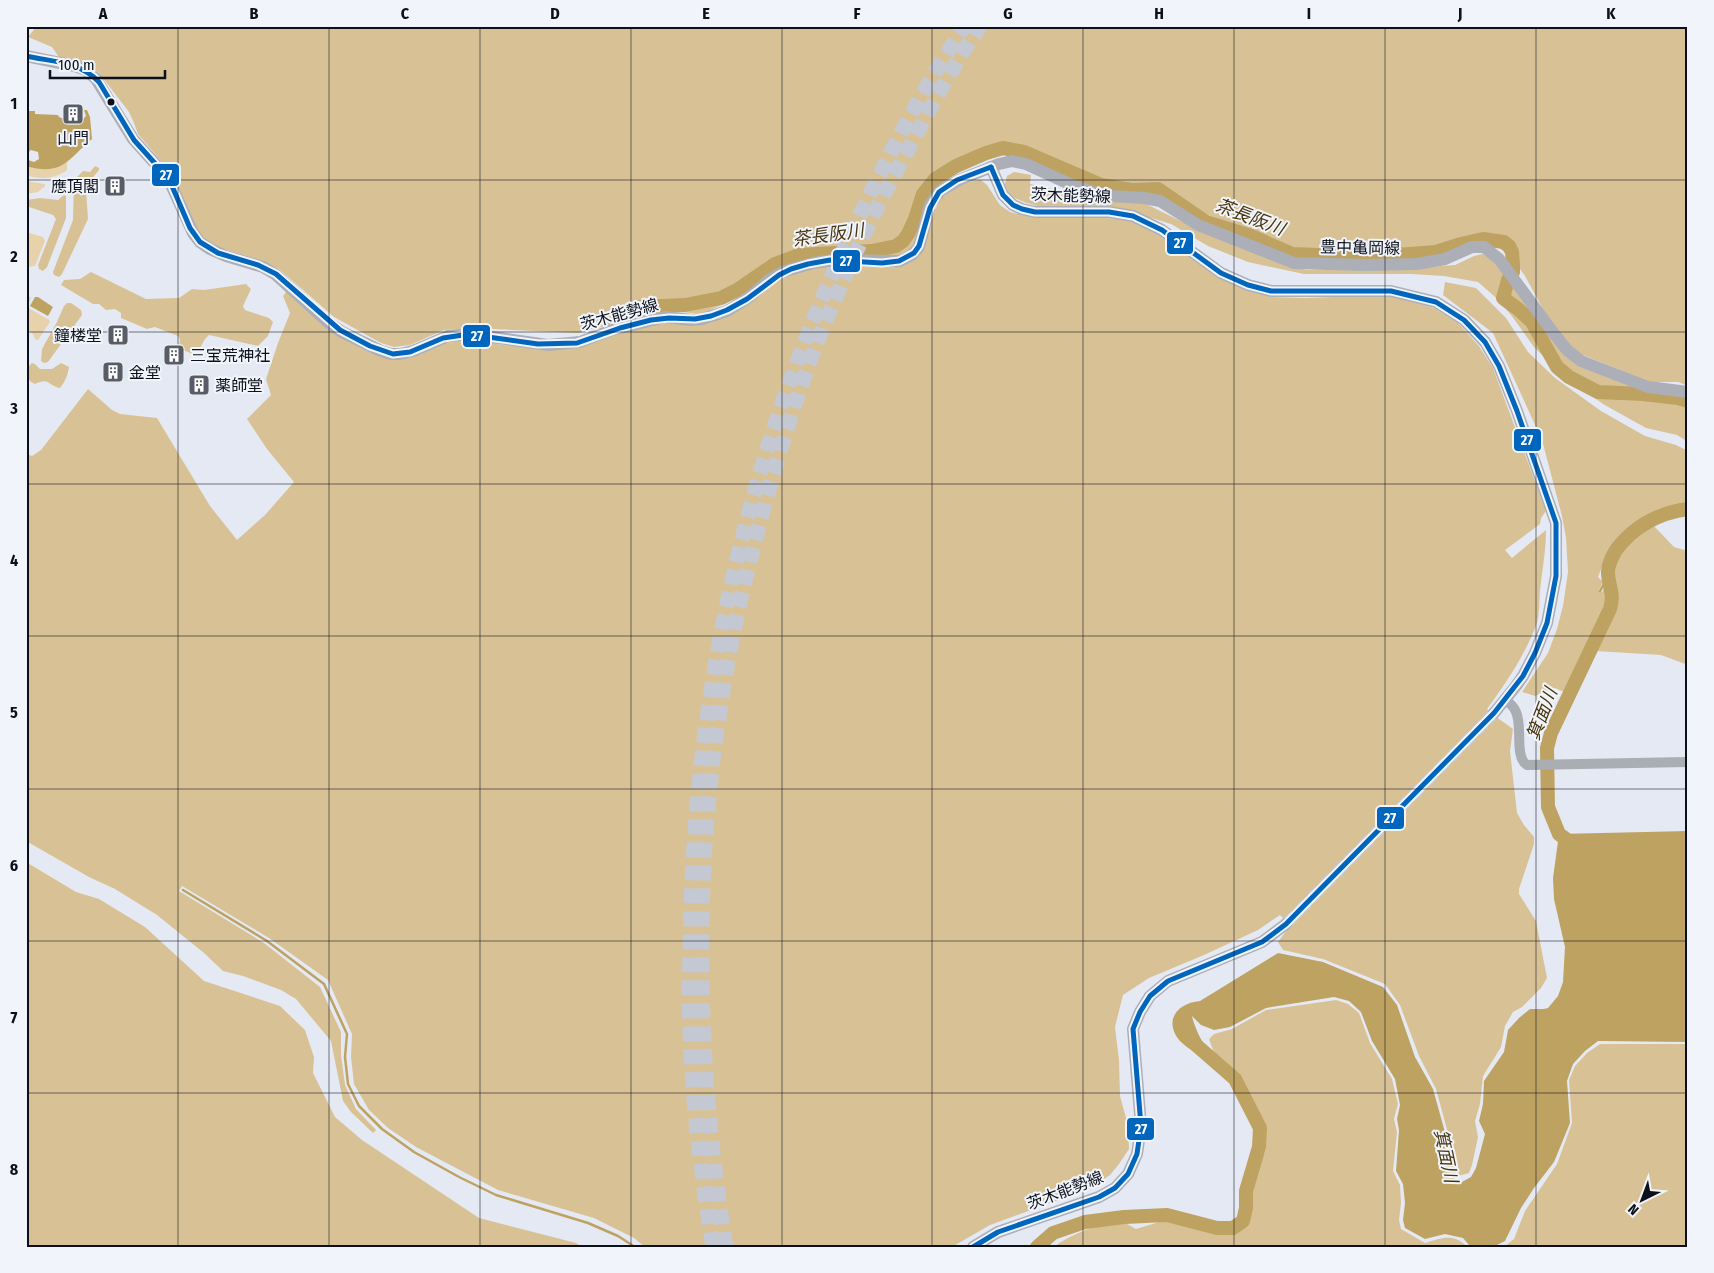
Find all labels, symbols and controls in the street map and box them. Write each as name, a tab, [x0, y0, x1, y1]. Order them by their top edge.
text: A	[98, 4, 108, 23]
text: B	[250, 4, 259, 23]
text: C	[401, 4, 410, 23]
text: D	[550, 4, 560, 23]
text: E	[702, 4, 710, 23]
text: F	[853, 4, 861, 23]
text: G	[1003, 4, 1013, 23]
text: H	[1154, 4, 1164, 23]
text: I	[1307, 4, 1311, 23]
text: J	[1457, 4, 1462, 23]
text: K	[1606, 4, 1616, 23]
scale bar	[50, 48, 165, 80]
text: 100 m	[58, 56, 95, 74]
text: 1	[11, 94, 17, 113]
unlabelled marker	[106, 97, 116, 107]
building icon: 山門	[61, 102, 85, 126]
place label: 山門	[57, 129, 89, 148]
line badge: 27	[151, 163, 180, 187]
text: 27	[159, 167, 172, 184]
building icon: 應頂閣	[103, 174, 127, 198]
place label: 應頂閣	[51, 177, 99, 196]
street label: 茨木能勢線	[1031, 185, 1111, 206]
water label: 茶長阪川	[1212, 194, 1289, 241]
water label: 茶長阪川	[791, 219, 867, 251]
line badge: 27	[1166, 231, 1194, 255]
text: 27	[1173, 235, 1186, 252]
street label: 豊中亀岡線	[1320, 237, 1400, 258]
text: 2	[9, 247, 18, 266]
line badge: 27	[832, 249, 861, 273]
text: 27	[839, 253, 852, 270]
street label: 茨木能勢線	[578, 295, 660, 334]
building icon: 鐘楼堂	[106, 323, 130, 347]
line badge: 27	[462, 324, 491, 348]
place label: 鐘楼堂	[54, 326, 102, 345]
text: 27	[470, 328, 483, 345]
building icon: 三宝荒神社	[162, 343, 186, 367]
place label: 三宝荒神社	[190, 346, 270, 365]
building icon: 金堂	[101, 360, 125, 384]
place label: 金堂	[129, 363, 161, 382]
building icon: 薬師堂	[187, 373, 211, 397]
place label: 薬師堂	[215, 376, 263, 395]
text: 3	[9, 399, 18, 418]
line badge: 27	[1513, 428, 1542, 452]
text: 27	[1520, 432, 1533, 449]
text: 4	[10, 551, 18, 570]
water label: 箕面川	[1522, 683, 1563, 743]
text: 5	[10, 703, 18, 722]
line badge: 27	[1376, 806, 1405, 830]
text: 27	[1383, 810, 1396, 827]
text: 6	[10, 856, 18, 875]
text: 7	[11, 1008, 18, 1027]
line badge: 27	[1126, 1117, 1155, 1141]
text: 27	[1134, 1121, 1147, 1138]
water label: 箕面川	[1430, 1127, 1463, 1187]
text: 8	[10, 1160, 19, 1179]
street label: 茨木能勢線	[1024, 1167, 1106, 1214]
north arrow	[1616, 1176, 1666, 1226]
text: N	[1625, 1200, 1642, 1218]

